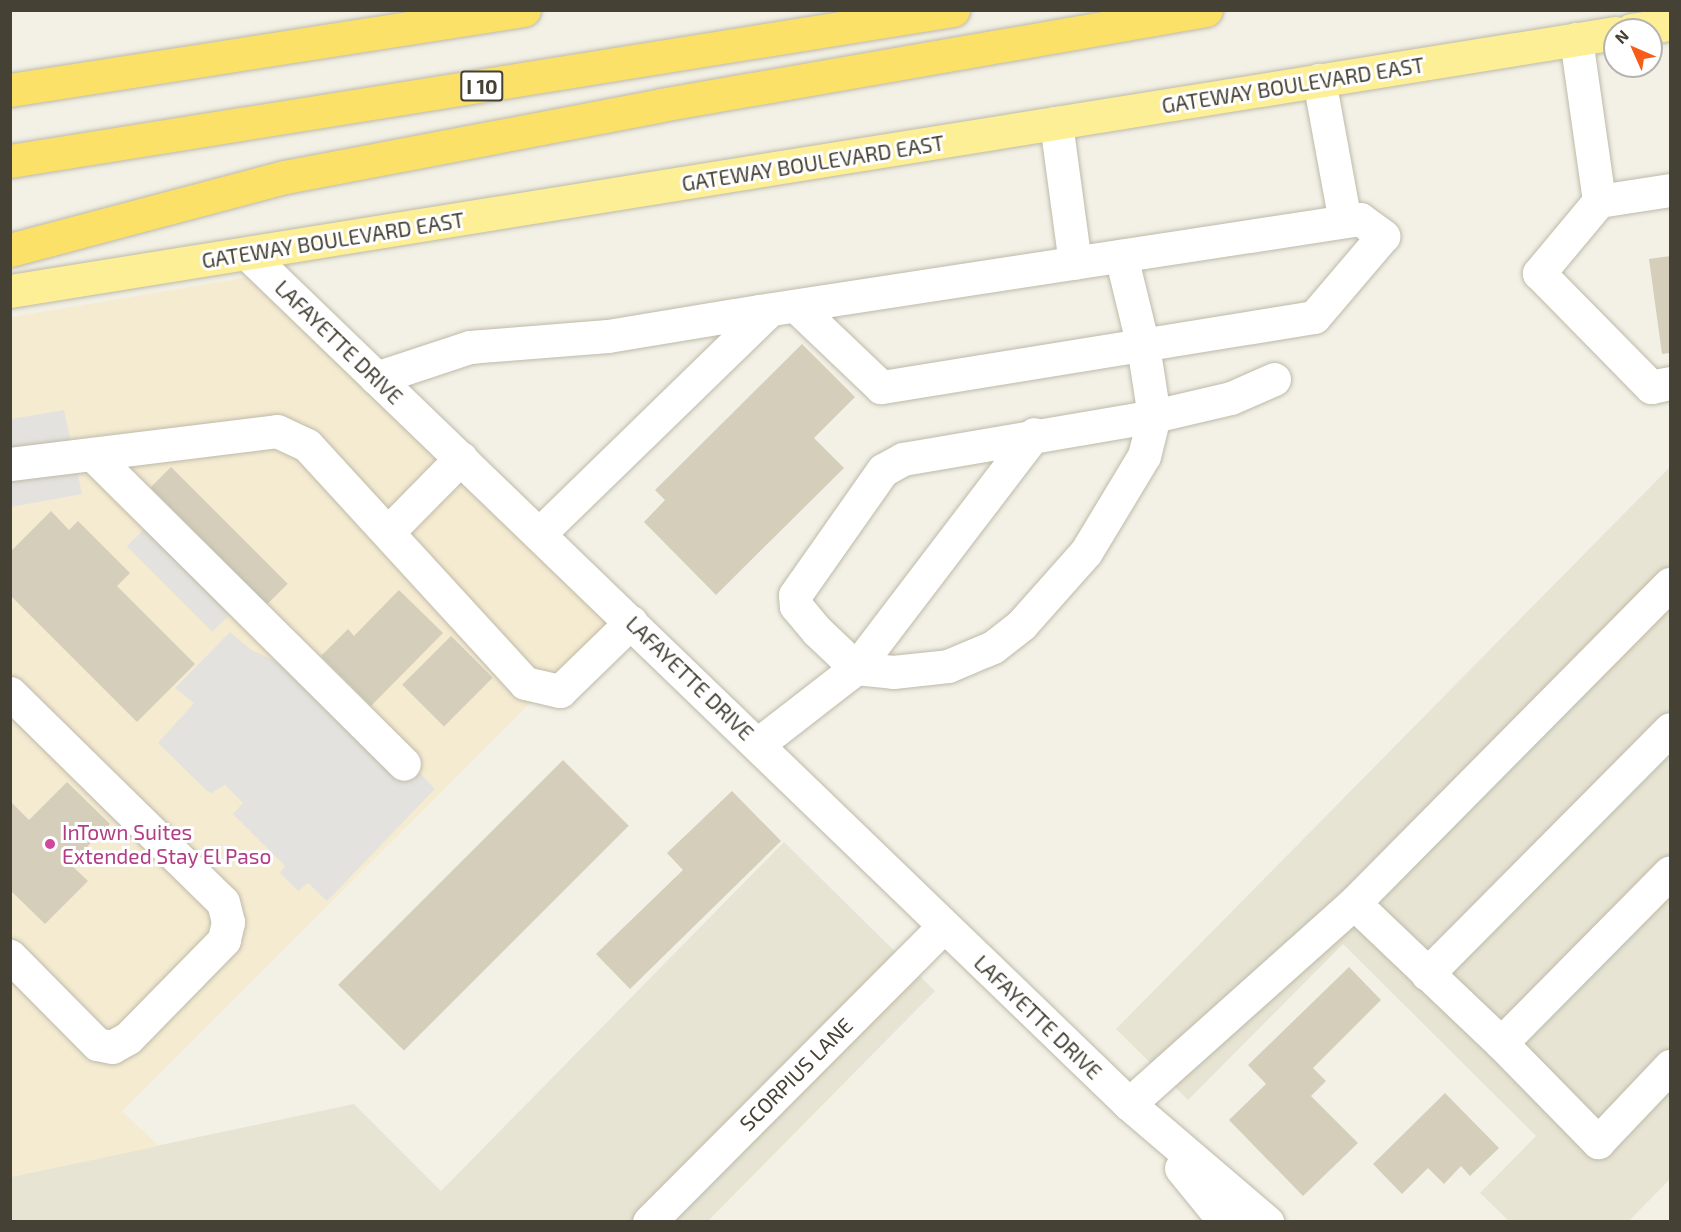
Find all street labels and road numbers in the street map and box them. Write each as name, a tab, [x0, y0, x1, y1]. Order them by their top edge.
street label: GATEWAY BOULEVARD EAST	[1160, 52, 1426, 118]
road number: I 10	[460, 69, 504, 103]
street label: GATEWAY BOULEVARD EAST	[680, 130, 946, 196]
street label: GATEWAY BOULEVARD EAST	[200, 207, 466, 273]
street label: LAFAYETTE DRIVE	[270, 275, 408, 409]
street label: LAFAYETTE DRIVE	[621, 611, 759, 745]
street label: LAFAYETTE DRIVE	[969, 950, 1107, 1084]
street label: SCORPIUS LANE	[734, 1012, 858, 1136]

